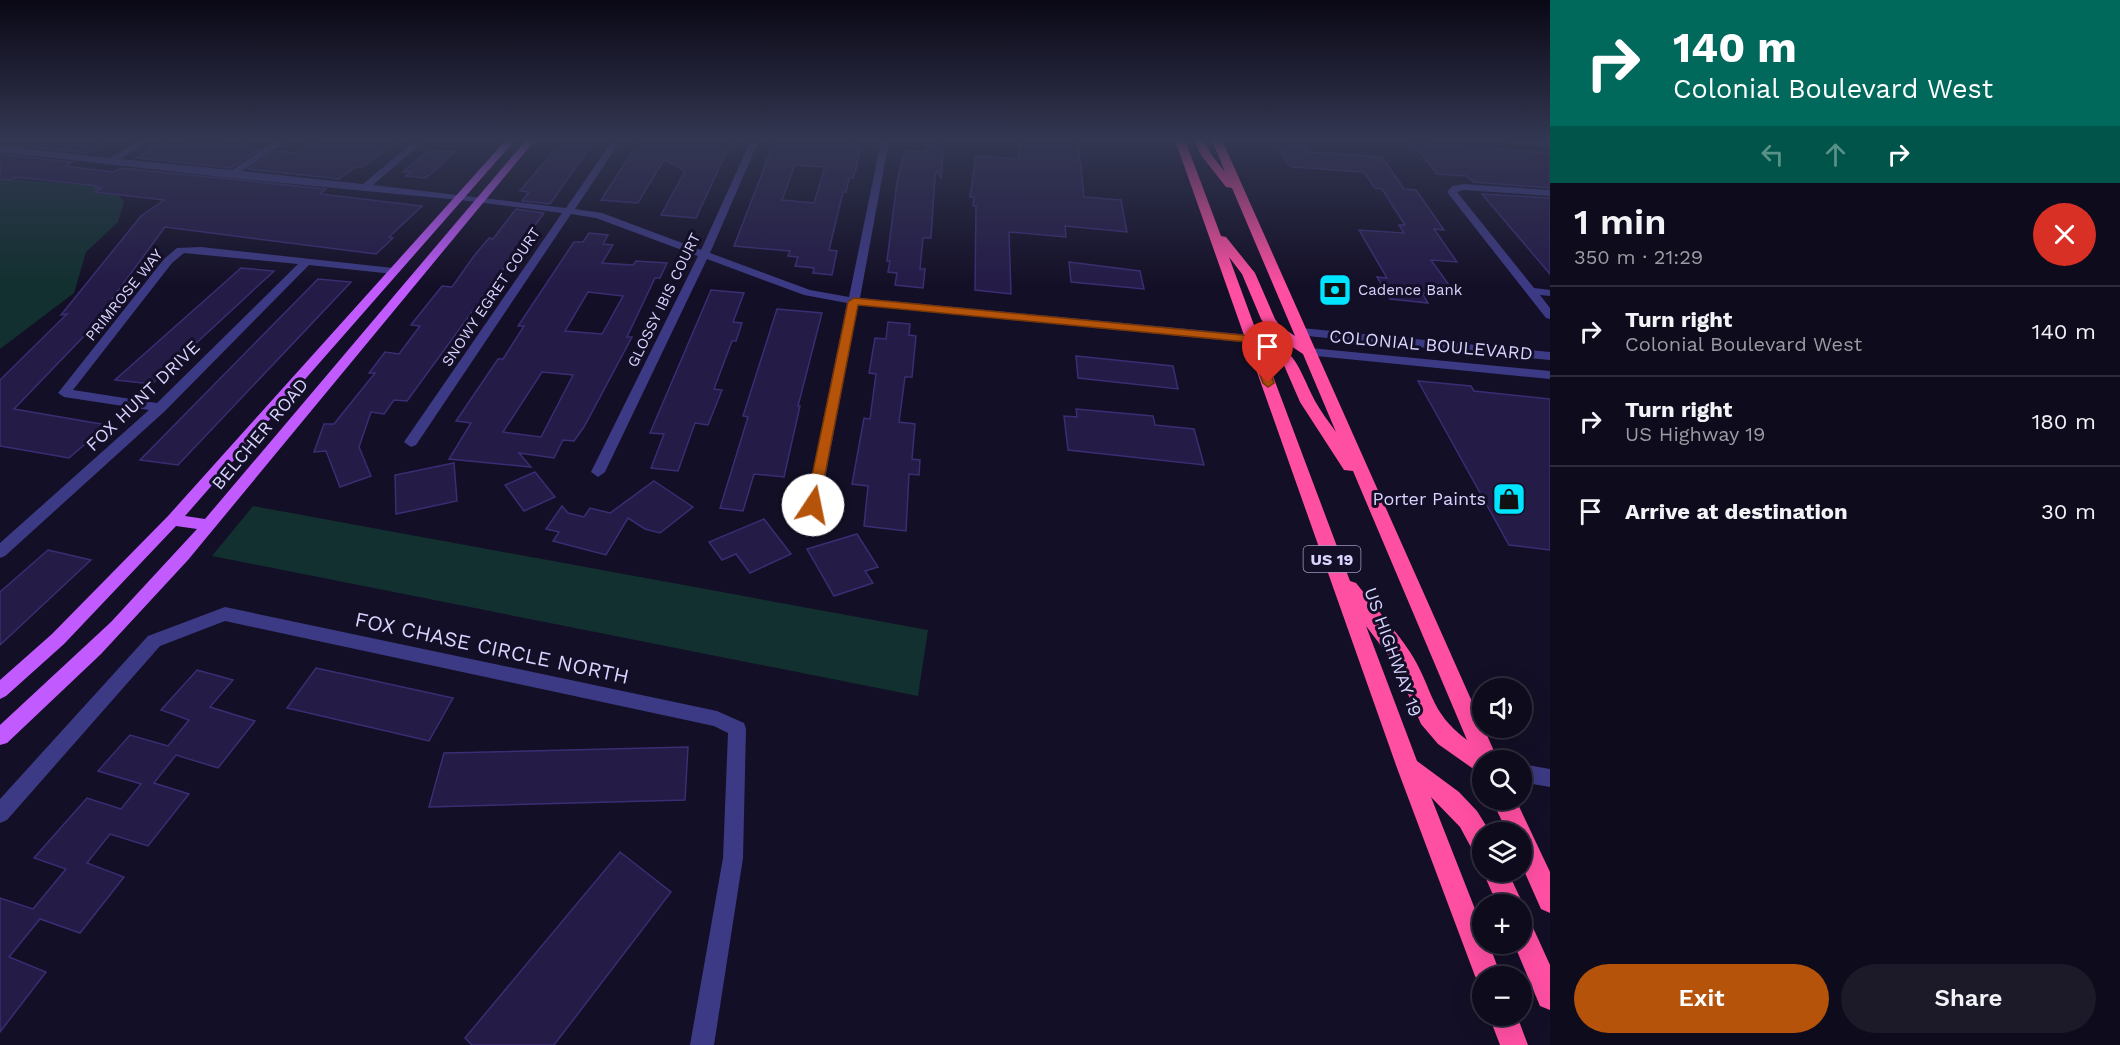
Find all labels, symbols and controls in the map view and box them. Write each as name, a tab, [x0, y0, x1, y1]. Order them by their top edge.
text: 140 m	[1673, 23, 1797, 72]
icon: right	[1574, 24, 1652, 102]
text: Colonial Boulevard West	[1673, 73, 1993, 105]
icon: left	[1756, 138, 1789, 171]
icon: ahead	[1819, 138, 1852, 171]
icon: right	[1882, 138, 1915, 171]
text: 1 min	[1574, 201, 1666, 243]
button: close	[2033, 203, 2096, 266]
street label: SNOWY EGRET COURT	[438, 224, 544, 370]
street label: GLOSSY IBIS COURT	[624, 230, 704, 370]
street label: PRIMROSE WAY	[82, 245, 167, 344]
text: 350 m · 21:29	[1574, 245, 1703, 269]
bank icon: Cadence Bank	[1317, 272, 1353, 308]
place label: Cadence Bank	[1358, 281, 1463, 299]
text: Turn right	[1625, 307, 1732, 332]
icon: right	[1574, 315, 1607, 348]
text: 140 m	[2032, 319, 2096, 344]
pin	[1242, 321, 1293, 383]
street label: COLONIAL BOULEVARD	[1328, 325, 1534, 364]
icon: arrive	[1251, 330, 1284, 363]
text: Colonial Boulevard West	[1625, 332, 1862, 356]
street label: FOX HUNT DRIVE	[82, 336, 204, 455]
street label: BELCHER ROAD	[207, 374, 312, 493]
text: Turn right	[1625, 397, 1732, 422]
icon: right	[1574, 405, 1607, 438]
text: 180 m	[2032, 409, 2096, 434]
text: US Highway 19	[1625, 422, 1765, 446]
position arrow	[781, 473, 845, 537]
shop icon: Porter Paints	[1491, 481, 1527, 517]
place label: Porter Paints	[1373, 488, 1486, 509]
icon: arrive	[1574, 495, 1607, 528]
text: Arrive at destination	[1625, 499, 1848, 524]
text: 30 m	[2041, 499, 2096, 524]
road number: US 19	[1304, 546, 1360, 572]
street label: US HIGHWAY 19	[1360, 584, 1427, 719]
street label: FOX CHASE CIRCLE NORTH	[353, 606, 631, 689]
map controls	[1472, 678, 1532, 1026]
button: sound	[1472, 678, 1532, 738]
button: search	[1472, 750, 1532, 810]
button: layers	[1472, 822, 1532, 882]
button: +	[1472, 894, 1532, 954]
button: Exit	[1574, 964, 1829, 1033]
button: Share	[1841, 964, 2096, 1033]
button: −	[1472, 966, 1532, 1026]

